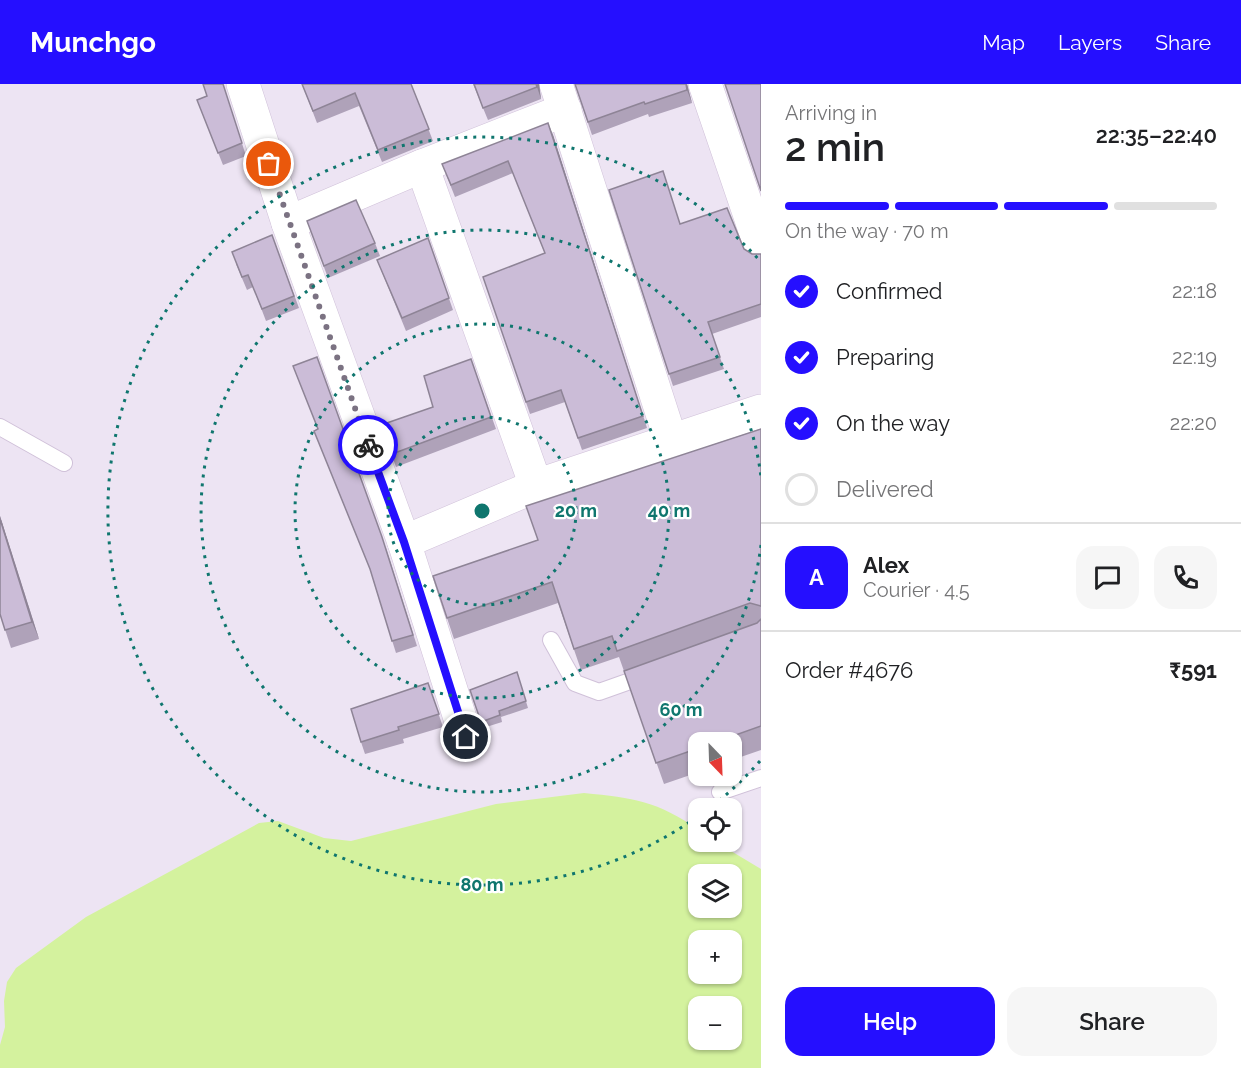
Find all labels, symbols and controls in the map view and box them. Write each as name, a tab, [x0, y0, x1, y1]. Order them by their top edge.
text: Munchgo	[30, 26, 156, 59]
text: Map	[982, 30, 1025, 55]
text: Layers	[1058, 30, 1122, 55]
text: Share	[1155, 30, 1211, 55]
text: Arriving in	[785, 101, 877, 125]
text: 22:35–22:40	[1096, 122, 1217, 148]
text: 2 min	[785, 124, 885, 170]
pin	[243, 138, 294, 189]
icon: bag	[252, 147, 285, 180]
text: On the way · 70 m	[785, 219, 949, 243]
icon: check	[785, 275, 818, 308]
text: Confirmed	[836, 278, 943, 304]
text: 22:18	[1172, 279, 1217, 303]
icon: check	[785, 341, 818, 374]
text: Preparing	[836, 344, 934, 370]
text: 22:19	[1172, 345, 1217, 369]
icon: check	[785, 407, 818, 440]
text: On the way	[836, 410, 950, 436]
text: 22:20	[1170, 411, 1217, 435]
courier	[338, 415, 398, 475]
icon: bike	[352, 429, 385, 462]
text: Delivered	[836, 476, 934, 502]
text: 20 m	[555, 500, 597, 521]
text: 40 m	[648, 500, 690, 521]
centre of rings	[472, 501, 492, 521]
button: chat	[1076, 546, 1139, 609]
button: phone	[1154, 546, 1217, 609]
text: Alex	[863, 552, 909, 578]
text: A	[809, 564, 824, 590]
text: Courier · 4.5	[863, 578, 970, 602]
text: Order #4676	[785, 657, 913, 683]
text: ₹591	[1169, 657, 1217, 683]
text: 60 m	[659, 699, 703, 720]
pin	[440, 711, 491, 762]
icon: home	[449, 720, 482, 753]
north arrow	[688, 732, 742, 786]
map controls	[688, 732, 742, 1050]
button: locate	[688, 798, 742, 852]
button: layers	[688, 864, 742, 918]
text: 80 m	[460, 874, 504, 895]
button: +	[688, 930, 742, 984]
button: Help	[785, 987, 995, 1056]
button: Share	[1007, 987, 1217, 1056]
button: −	[688, 996, 742, 1050]

